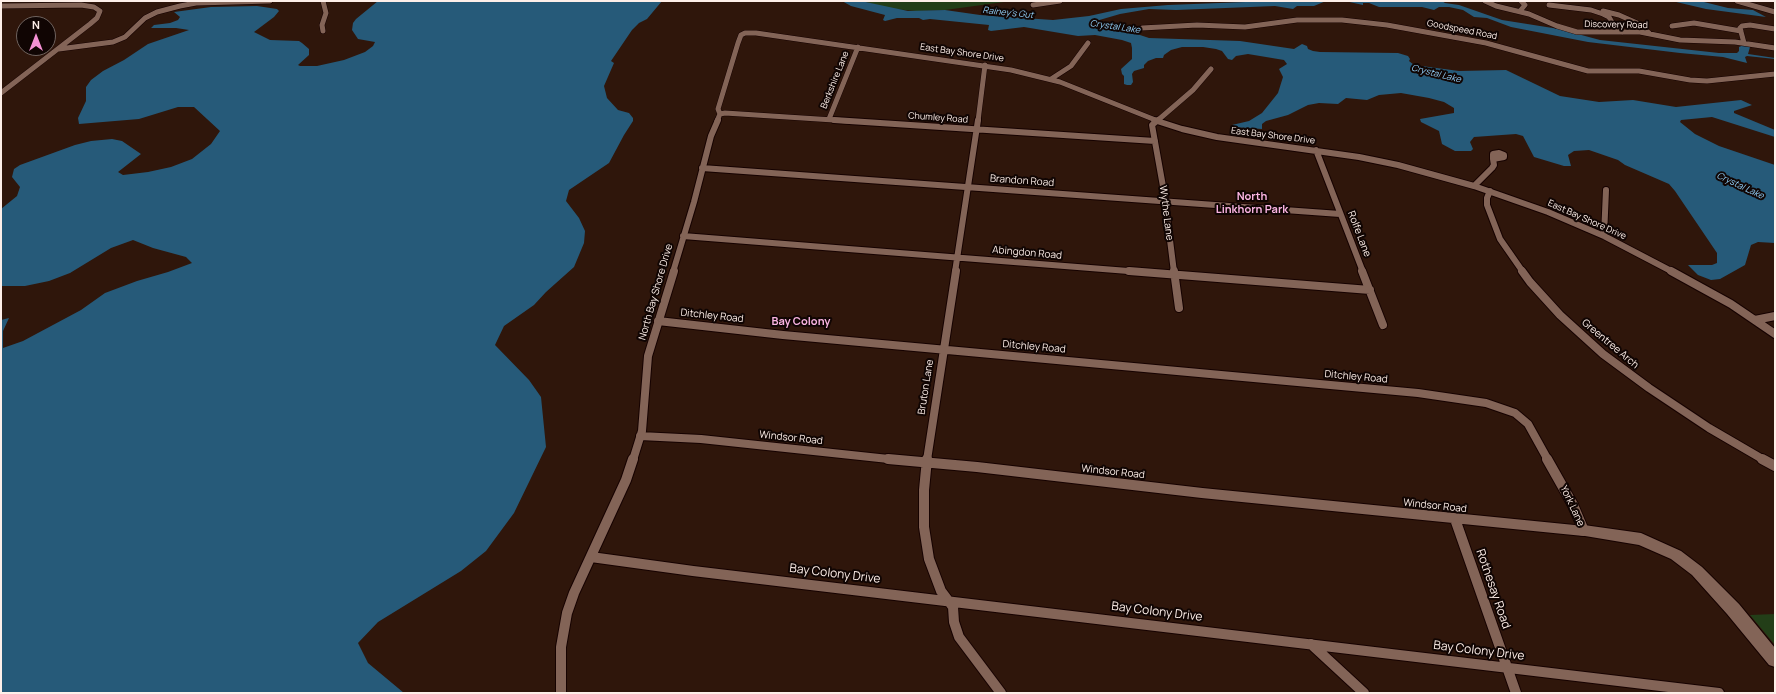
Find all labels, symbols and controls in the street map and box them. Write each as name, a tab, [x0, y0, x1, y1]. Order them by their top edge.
water label: Rainey's Gut	[982, 5, 1034, 21]
north arrow	[16, 16, 56, 56]
text: N	[32, 17, 40, 32]
water label: Crystal Lake	[1089, 18, 1141, 36]
street label: Goodspeed Road	[1426, 18, 1498, 42]
street label: Discovery Road	[1584, 19, 1648, 31]
street label: East Bay Shore Drive	[919, 42, 1005, 64]
street label: Berkshire Lane	[819, 50, 851, 110]
water label: Crystal Lake	[1410, 63, 1462, 85]
street label: Chumley Road	[908, 111, 968, 125]
street label: East Bay Shore Drive	[1230, 125, 1316, 147]
water label: Crystal Lake	[1715, 170, 1765, 202]
street label: Brandon Road	[989, 173, 1055, 189]
street label: Wythe Lane	[1157, 185, 1175, 241]
district label: North Linkhorn Park	[1216, 190, 1288, 216]
street label: East Bay Shore Drive	[1546, 198, 1628, 242]
street label: Rolfe Lane	[1345, 209, 1373, 259]
street label: North Bay Shore Drive	[636, 242, 676, 342]
street label: Abingdon Road	[992, 244, 1062, 262]
street label: Ditchley Road	[680, 307, 744, 325]
district label: Bay Colony	[772, 315, 830, 329]
street label: Greentree Arch	[1579, 317, 1641, 371]
street label: Ditchley Road	[1002, 338, 1066, 356]
street label: Bruton Lane	[916, 359, 936, 415]
street label: Ditchley Road	[1324, 368, 1388, 386]
street label: Windsor Road	[759, 429, 823, 447]
street label: Windsor Road	[1081, 463, 1145, 481]
street label: York Lane	[1557, 484, 1587, 528]
street label: Windsor Road	[1403, 497, 1467, 515]
street label: Rothesay Road	[1473, 547, 1513, 631]
street label: Bay Colony Drive	[789, 561, 881, 587]
street label: Bay Colony Drive	[1111, 599, 1203, 625]
street label: Bay Colony Drive	[1433, 638, 1525, 664]

